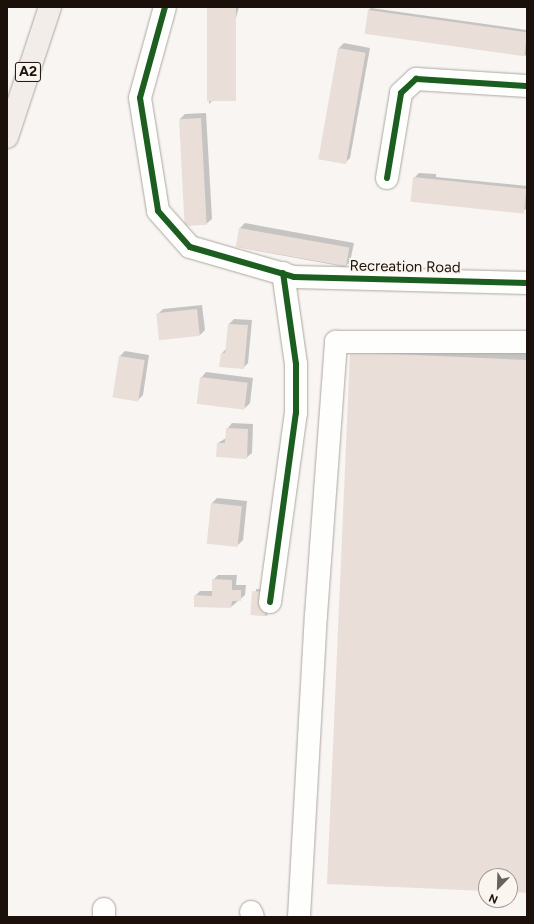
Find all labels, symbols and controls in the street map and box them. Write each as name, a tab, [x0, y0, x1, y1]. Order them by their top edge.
road number: A2	[14, 60, 42, 84]
street label: Recreation Road	[349, 257, 461, 277]
north arrow	[478, 868, 518, 908]
text: N	[487, 891, 500, 906]

